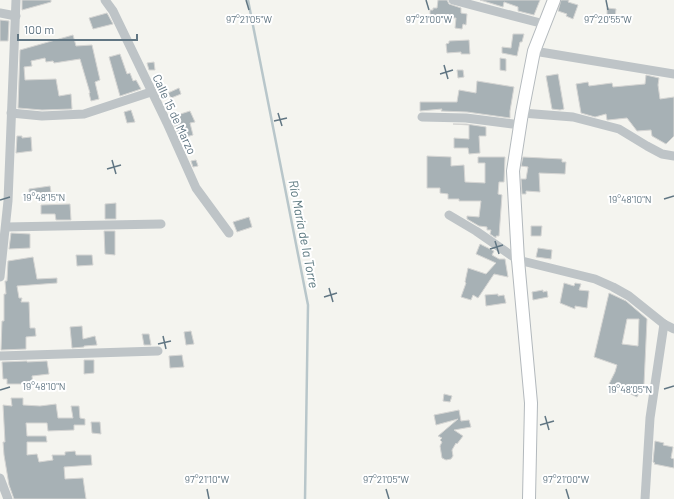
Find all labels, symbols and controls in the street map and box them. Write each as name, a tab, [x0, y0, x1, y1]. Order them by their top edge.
text: 97°21'05"W	[226, 13, 272, 25]
text: 97°21'00"W	[406, 13, 452, 25]
text: 97°20'55"W	[584, 13, 632, 25]
scale bar	[18, 16, 137, 42]
text: 100 m	[24, 22, 54, 36]
street label: Calle 15 de Marzo	[150, 72, 200, 156]
water label: Río María de la Torre	[286, 179, 322, 290]
text: 19°48'15"N	[23, 191, 65, 203]
text: 19°48'10"N	[608, 193, 652, 205]
text: 19°48'10"N	[22, 380, 66, 392]
text: 19°48'05"N	[608, 383, 652, 395]
text: 97°21'10"W	[185, 473, 229, 485]
text: 97°21'05"W	[363, 473, 409, 485]
text: 97°21'00"W	[543, 473, 589, 485]

